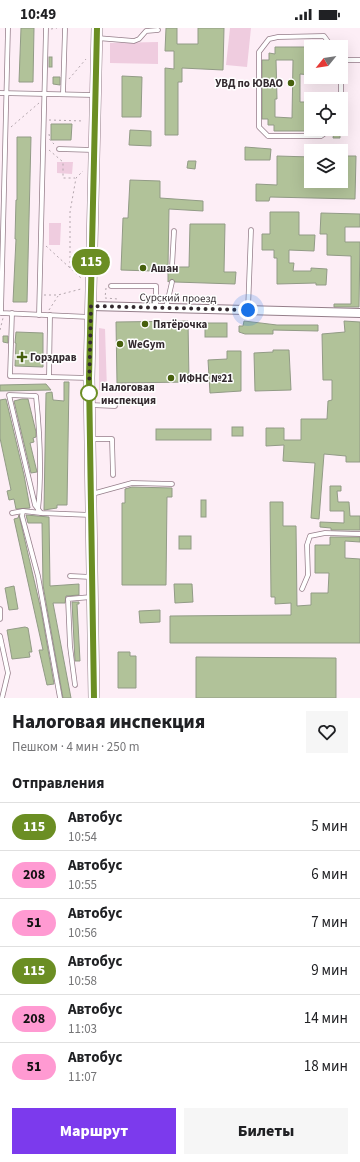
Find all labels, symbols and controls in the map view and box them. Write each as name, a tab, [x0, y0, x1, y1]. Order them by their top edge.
text: 10:49	[20, 4, 56, 25]
north arrow	[304, 40, 348, 84]
map controls	[304, 40, 348, 188]
place label: УВД по ЮВАО	[215, 76, 283, 91]
marker: УВД по ЮВАО	[286, 78, 296, 88]
button: locate	[304, 92, 348, 136]
button: layers	[304, 144, 348, 188]
line badge: 115	[68, 249, 114, 275]
text: 115	[80, 252, 102, 272]
place label: Ашан	[150, 261, 178, 276]
marker: Ашан	[138, 263, 148, 273]
street label: Сурский проезд	[139, 290, 217, 306]
your location	[238, 300, 258, 320]
place label: Пятёрочка	[153, 317, 208, 332]
marker: Пятёрочка	[140, 319, 150, 329]
place label: WeGym	[128, 337, 165, 352]
marker: WeGym	[115, 339, 125, 349]
place label: Горздрав	[30, 350, 77, 365]
marker: Горздрав	[17, 352, 27, 362]
place label: ИФНС №21	[179, 371, 233, 386]
marker: ИФНС №21	[166, 373, 176, 383]
place label: Налоговая инспекция	[101, 380, 156, 408]
marker: Налоговая инспекция	[80, 384, 98, 402]
text: Налоговая инспекция	[12, 709, 205, 736]
button: heart	[306, 711, 348, 753]
text: Пешком · 4 мин · 250 m	[12, 738, 140, 756]
text: Отправления	[12, 773, 105, 794]
text: Автобус	[68, 807, 122, 828]
text: 5 мин	[311, 816, 348, 837]
text: 115	[23, 817, 45, 837]
text: 10:54	[68, 828, 97, 846]
text: Автобус	[68, 855, 122, 876]
text: 6 мин	[311, 864, 348, 885]
text: 208	[23, 865, 45, 885]
text: 10:55	[68, 876, 97, 894]
text: Автобус	[68, 903, 122, 924]
text: 7 мин	[311, 912, 348, 933]
text: 51	[27, 913, 41, 933]
text: 10:56	[68, 924, 97, 942]
text: Автобус	[68, 951, 122, 972]
text: 9 мин	[311, 960, 348, 981]
text: 115	[23, 961, 45, 981]
text: 10:58	[68, 972, 97, 990]
text: Автобус	[68, 999, 122, 1020]
text: 14 мин	[304, 1008, 348, 1029]
text: 208	[23, 1009, 45, 1029]
text: 11:03	[68, 1020, 97, 1038]
text: Автобус	[68, 1047, 122, 1068]
text: 18 мин	[304, 1056, 348, 1077]
text: 51	[27, 1057, 41, 1077]
text: 11:07	[68, 1068, 97, 1086]
button: Маршрут	[12, 1108, 176, 1154]
button: Билеты	[184, 1108, 348, 1154]

